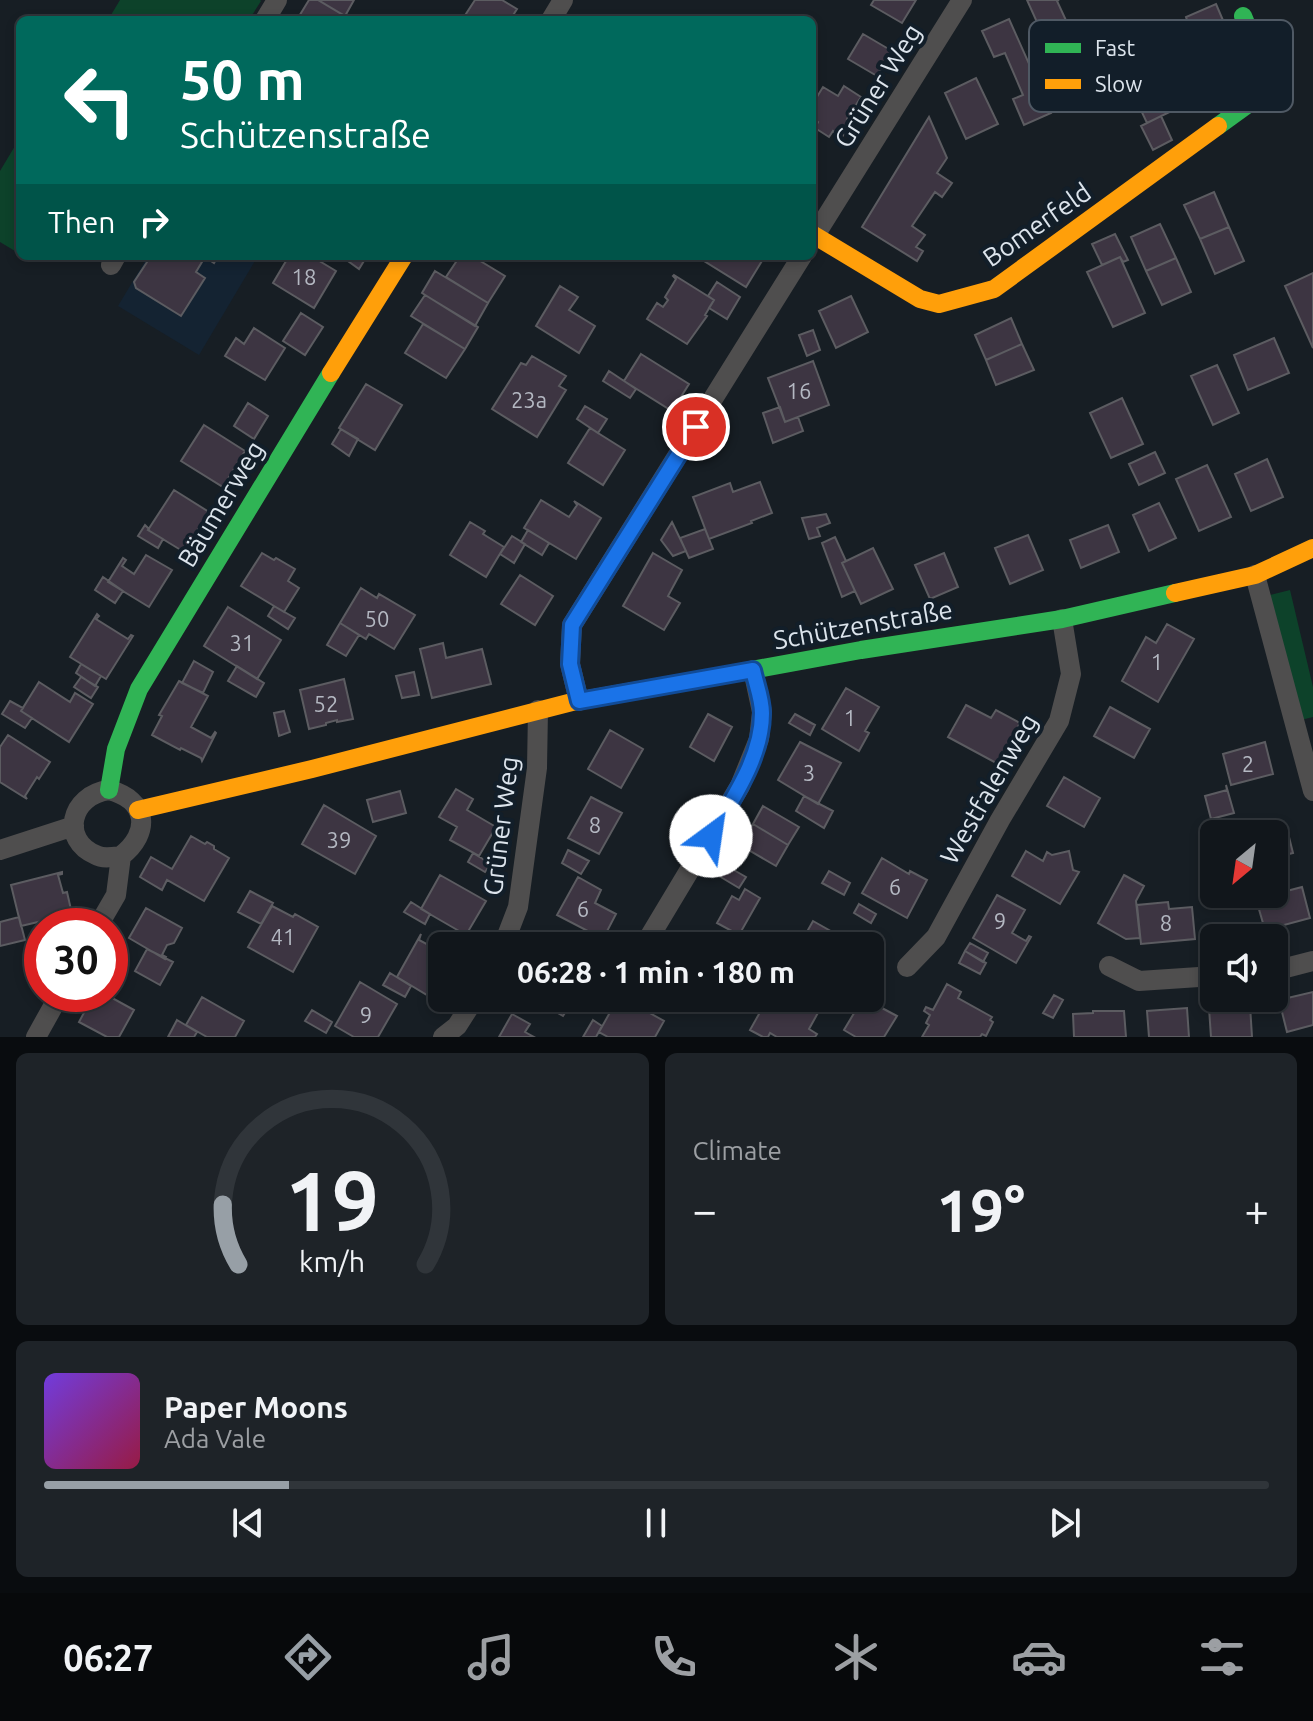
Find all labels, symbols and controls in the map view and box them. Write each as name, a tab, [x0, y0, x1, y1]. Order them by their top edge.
street label: Grüner Weg	[828, 19, 927, 153]
legend	[1029, 20, 1293, 112]
text: Fast	[1095, 35, 1136, 60]
icon: left	[48, 48, 152, 152]
text: 50 m	[180, 48, 305, 111]
text: Slow	[1095, 71, 1142, 96]
text: Schützenstraße	[180, 114, 431, 155]
street label: Bomerfeld	[977, 177, 1096, 272]
icon: right	[132, 200, 176, 244]
text: Then	[48, 205, 116, 239]
house number: 18	[292, 264, 316, 289]
house number: 16	[787, 378, 811, 403]
house number: 23a	[511, 387, 547, 412]
pin	[662, 393, 730, 461]
icon: arrive	[674, 405, 718, 449]
street label: Bäumerweg	[172, 436, 269, 572]
street label: Schützenstraße	[771, 594, 955, 655]
house number: 50	[365, 606, 389, 631]
house number: 31	[230, 630, 254, 655]
house number: 1	[1151, 649, 1163, 674]
house number: 52	[314, 691, 338, 716]
house number: 1	[844, 705, 856, 730]
street label: Westfalenweg	[934, 709, 1043, 869]
house number: 2	[1242, 751, 1254, 776]
street label: Grüner Weg	[478, 755, 523, 897]
house number: 3	[803, 760, 815, 785]
position arrow	[669, 794, 753, 878]
house number: 8	[589, 812, 601, 837]
north arrow	[1200, 820, 1288, 908]
map controls	[1200, 820, 1288, 1012]
house number: 39	[327, 827, 351, 852]
house number: 6	[889, 874, 901, 899]
house number: 6	[577, 896, 589, 921]
speed limit sign: 30	[24, 908, 128, 1012]
house number: 9	[994, 908, 1006, 933]
house number: 8	[1160, 910, 1172, 935]
house number: 41	[271, 924, 295, 949]
button: sound	[1200, 924, 1288, 1012]
text: 06:28 · 1 min · 180 m	[517, 955, 795, 989]
house number: 9	[360, 1002, 372, 1027]
text: Climate	[693, 1136, 782, 1165]
text: 19	[285, 1153, 379, 1247]
text: 19°	[936, 1176, 1025, 1243]
text: −	[693, 1185, 717, 1234]
text: +	[1244, 1185, 1269, 1234]
text: km/h	[299, 1245, 365, 1277]
text: Paper Moons	[164, 1390, 348, 1424]
text: Ada Vale	[164, 1424, 266, 1453]
icon: previous	[226, 1501, 270, 1545]
icon: pause	[634, 1501, 678, 1545]
icon: next	[1043, 1501, 1087, 1545]
icon: directions	[280, 1629, 336, 1685]
icon: music	[463, 1629, 519, 1685]
icon: phone	[646, 1629, 702, 1685]
icon: climate	[828, 1629, 884, 1685]
icon: car	[1011, 1629, 1067, 1685]
icon: filters	[1194, 1629, 1250, 1685]
text: 06:27	[63, 1637, 153, 1678]

